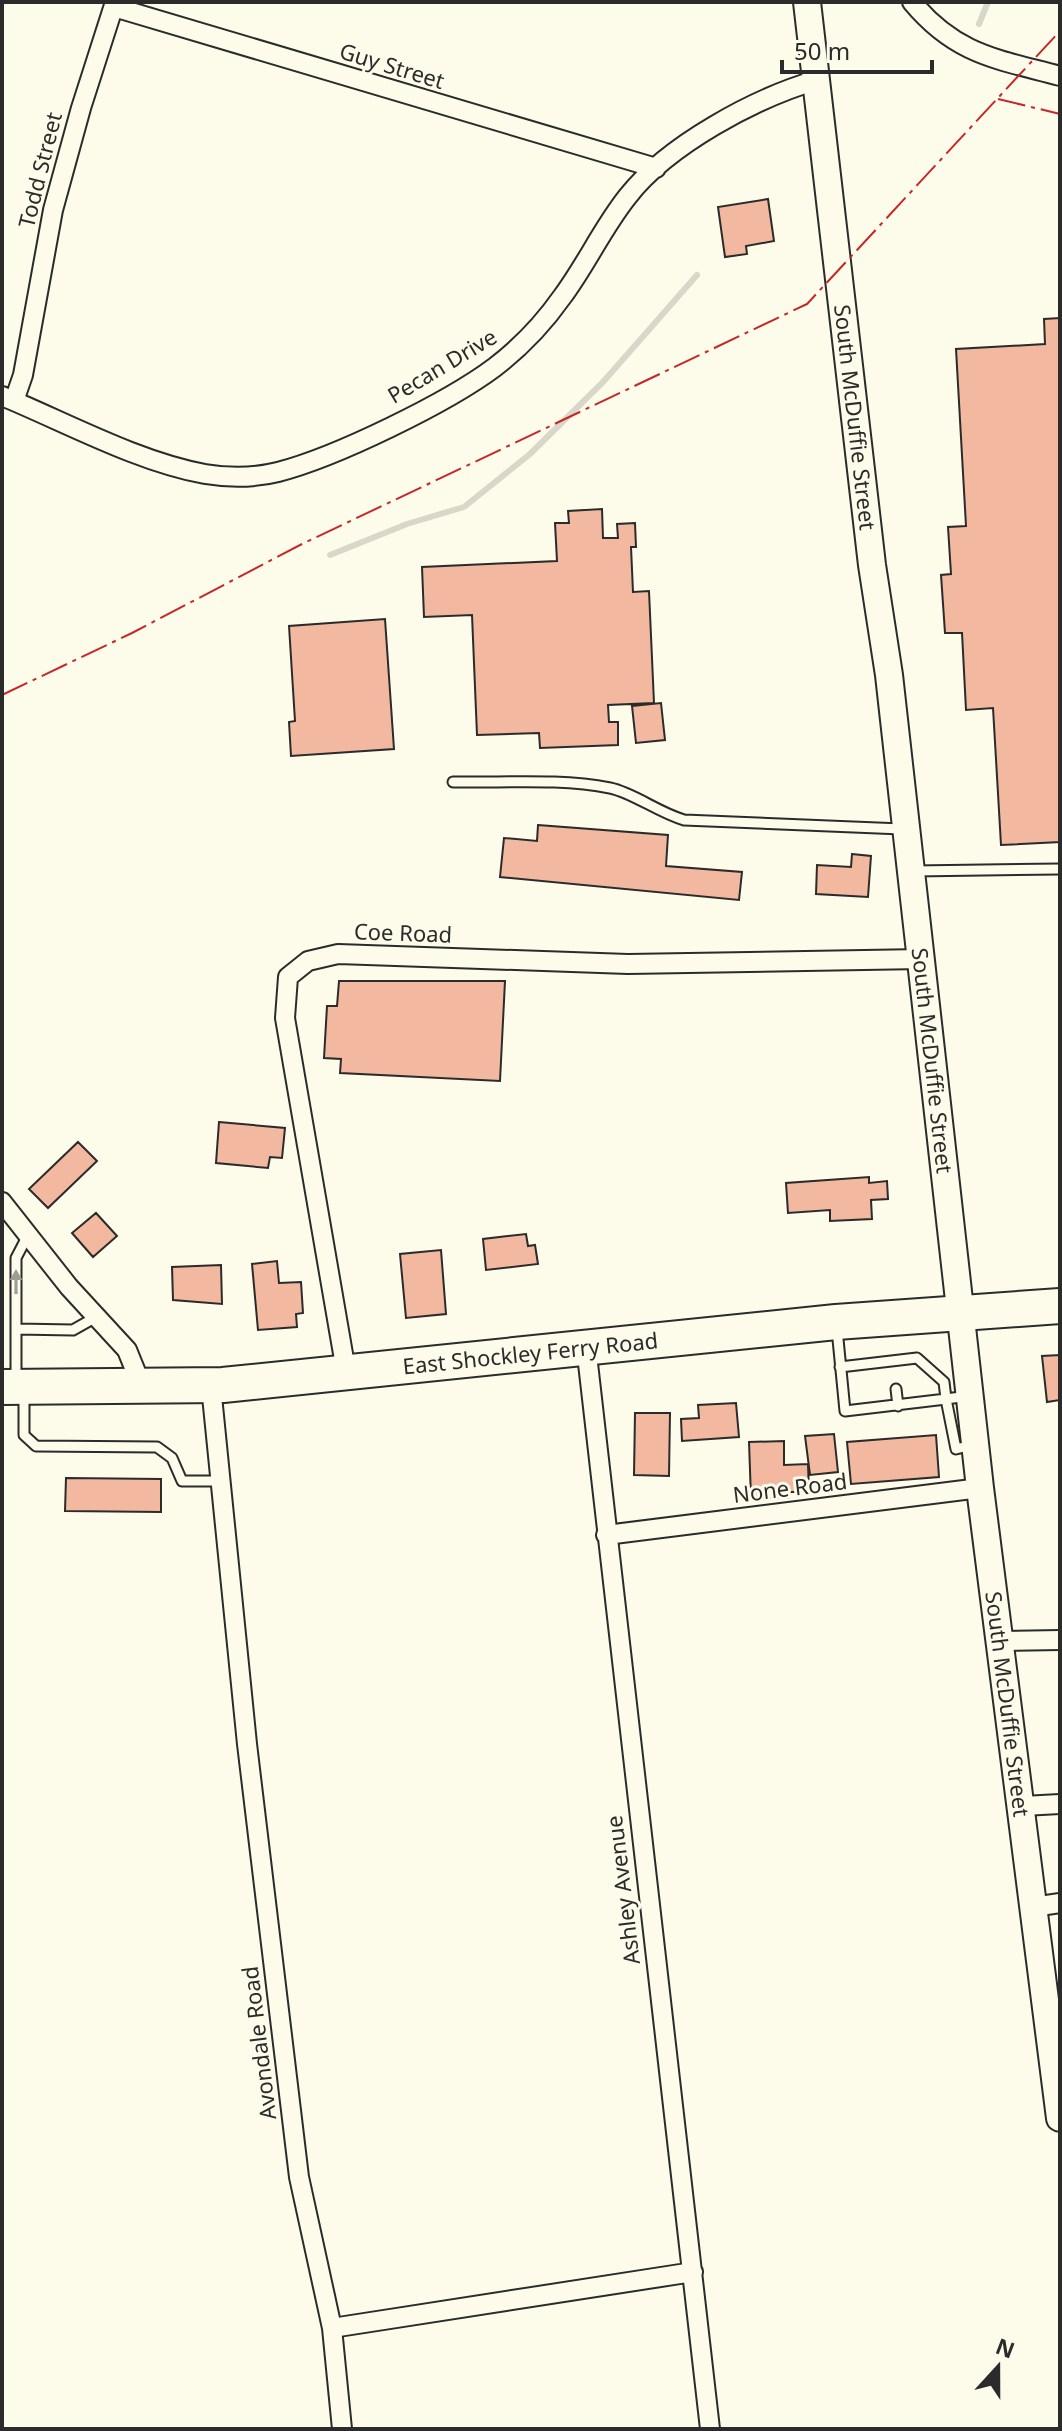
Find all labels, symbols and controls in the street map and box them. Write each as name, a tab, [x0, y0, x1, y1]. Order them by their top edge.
scale bar	[782, 24, 932, 74]
text: 50 m	[794, 34, 850, 67]
street label: Guy Street	[336, 35, 448, 95]
street label: Todd Street	[10, 109, 68, 231]
street label: South McDuffie Street	[828, 303, 884, 532]
street label: Pecan Drive	[381, 321, 502, 410]
street label: Coe Road	[353, 915, 453, 949]
street label: South McDuffie Street	[906, 946, 961, 1175]
one-way arrow	[10, 1269, 22, 1294]
street label: East Shockley Ferry Road	[401, 1324, 659, 1380]
street label: None Road	[731, 1465, 849, 1509]
street label: South McDuffie Street	[979, 1590, 1038, 1819]
street label: Ashley Avenue	[598, 1814, 646, 1966]
street label: Avondale Road	[234, 1965, 282, 2122]
north arrow	[958, 2327, 1038, 2407]
text: N	[992, 2330, 1019, 2365]

